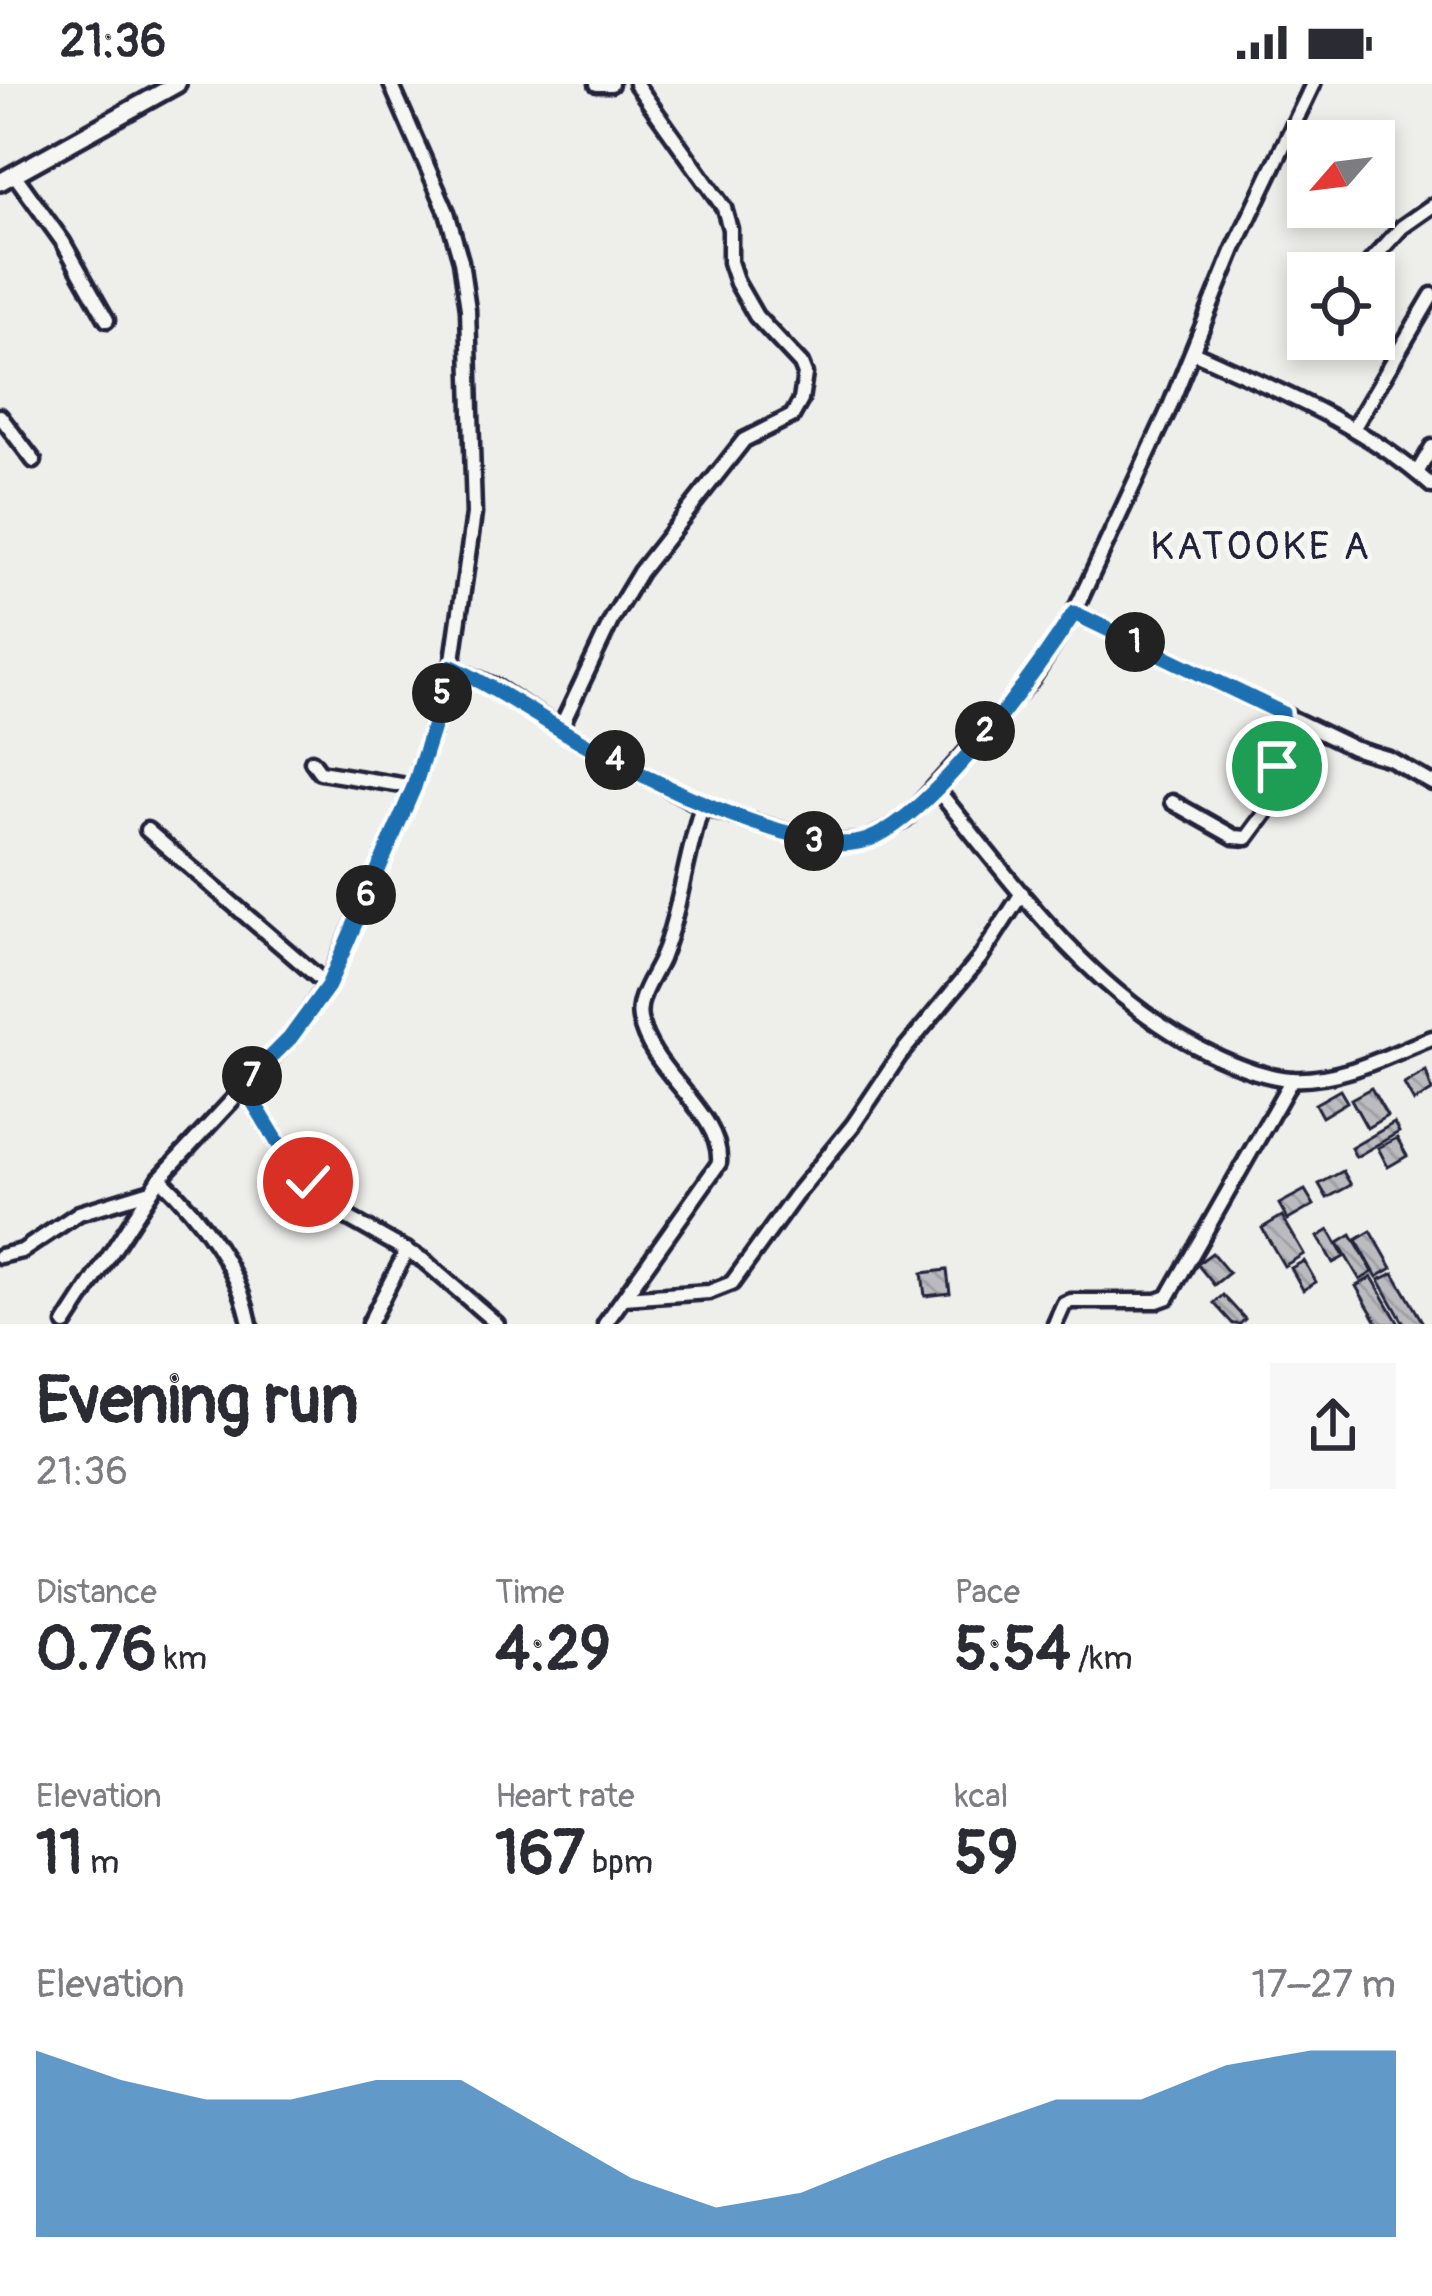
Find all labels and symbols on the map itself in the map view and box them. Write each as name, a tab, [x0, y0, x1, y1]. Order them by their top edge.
north arrow	[1287, 120, 1395, 228]
district label: KATOOKE A	[1150, 522, 1372, 571]
pin: 1	[1105, 612, 1165, 672]
pin: 5	[412, 663, 472, 723]
pin: 2	[955, 701, 1015, 761]
pin	[1226, 715, 1328, 817]
pin: 4	[585, 730, 645, 790]
pin: 3	[784, 811, 844, 871]
pin: 6	[336, 865, 396, 925]
pin: 7	[222, 1046, 282, 1106]
pin	[257, 1131, 359, 1233]

